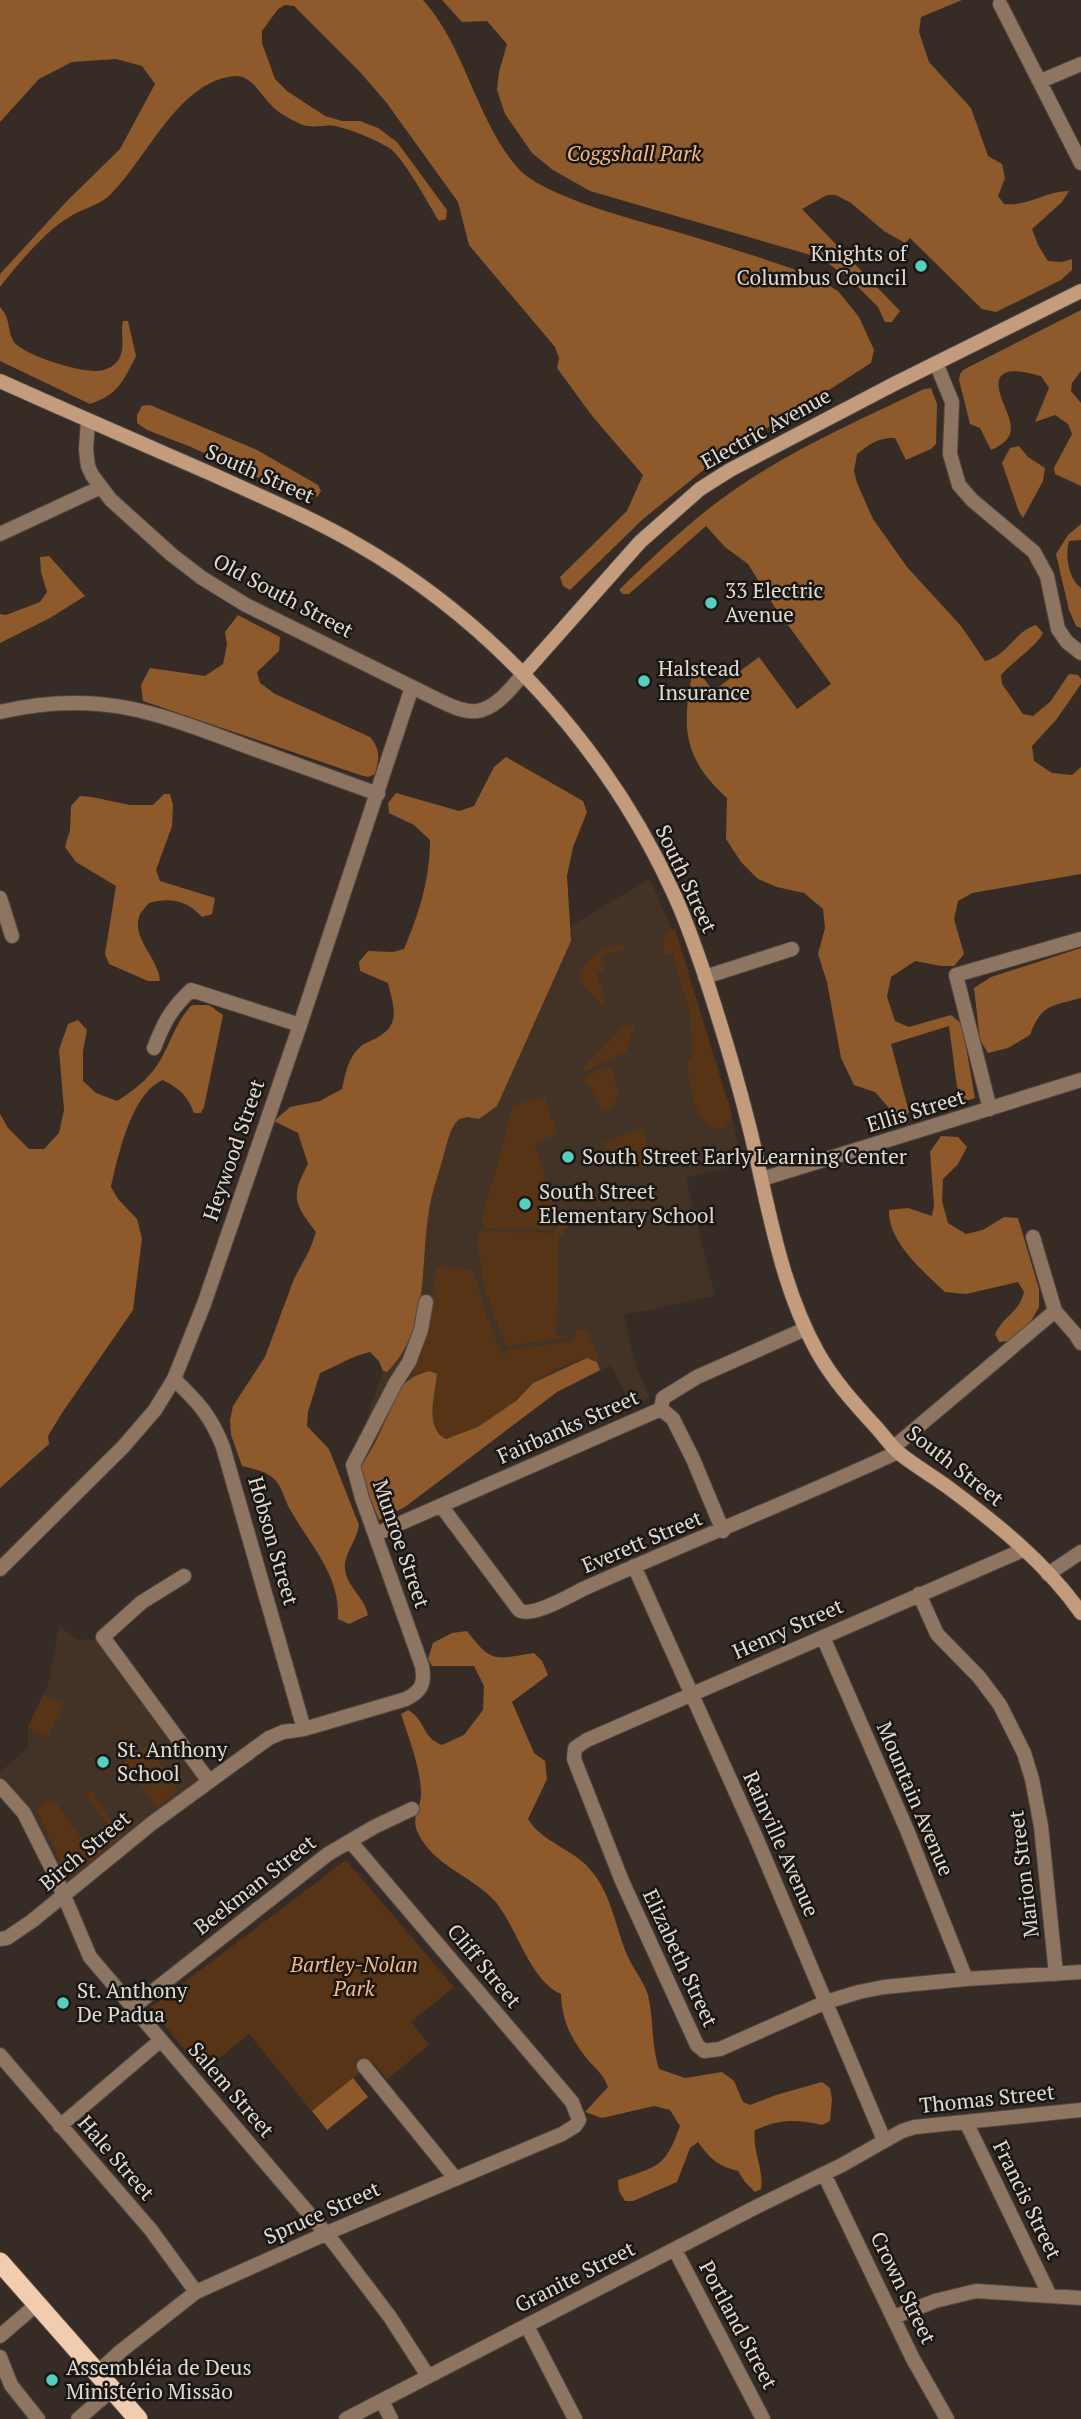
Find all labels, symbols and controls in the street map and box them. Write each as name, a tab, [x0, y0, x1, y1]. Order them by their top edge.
park label: Coggshall Park	[567, 139, 702, 167]
place label: Knights of Columbus Council	[737, 239, 909, 291]
marker: Knights of Columbus Council	[913, 258, 929, 274]
street label: Electric Avenue	[696, 381, 835, 475]
street label: South Street	[202, 437, 319, 510]
street label: Old South Street	[209, 546, 359, 644]
place label: 33 Electric Avenue	[725, 576, 823, 628]
marker: 33 Electric Avenue	[703, 595, 719, 611]
place label: Halstead Insurance	[658, 654, 750, 706]
marker: Halstead Insurance	[636, 673, 652, 689]
street label: South Street	[650, 820, 724, 937]
street label: Heywood Street	[196, 1075, 270, 1224]
street label: Ellis Street	[863, 1082, 968, 1138]
place label: South Street Early Learning Center	[582, 1142, 907, 1170]
marker: South Street Early Learning Center	[560, 1149, 576, 1165]
place label: South Street Elementary School	[539, 1177, 715, 1229]
marker: South Street Elementary School	[517, 1196, 533, 1212]
street label: Fairbanks Street	[492, 1382, 643, 1470]
street label: South Street	[901, 1418, 1010, 1512]
street label: Hobson Street	[242, 1473, 306, 1609]
street label: Munroe Street	[367, 1476, 437, 1612]
street label: Everett Street	[577, 1503, 706, 1579]
street label: Henry Street	[728, 1591, 848, 1665]
street label: Mountain Avenue	[871, 1717, 961, 1880]
place label: St. Anthony School	[117, 1735, 228, 1787]
marker: St. Anthony School	[95, 1754, 111, 1770]
street label: Rainville Avenue	[737, 1766, 827, 1921]
street label: Birch Street	[33, 1804, 136, 1896]
street label: Marion Street	[1001, 1808, 1045, 1940]
street label: Beekman Street	[188, 1828, 321, 1941]
street label: Elizabeth Street	[637, 1884, 725, 2031]
street label: Cliff Street	[441, 1917, 528, 2013]
park label: Bartley-Nolan Park	[289, 1950, 418, 2002]
place label: St. Anthony De Padua	[77, 1976, 188, 2028]
marker: St. Anthony De Padua	[55, 1995, 71, 2011]
street label: Salem Street	[182, 2036, 281, 2143]
street label: Thomas Street	[918, 2077, 1056, 2119]
street label: Hale Street	[72, 2109, 162, 2206]
street label: Francis Street	[987, 2135, 1069, 2264]
street label: Spruce Street	[259, 2174, 384, 2250]
street label: Crown Street	[865, 2227, 943, 2349]
street label: Granite Street	[510, 2234, 640, 2318]
street label: Portland Street	[693, 2255, 785, 2394]
place label: Assembléia de Deus Ministério Missão	[66, 2353, 251, 2405]
marker: Assembléia de Deus Ministério Missão	[44, 2372, 60, 2388]

